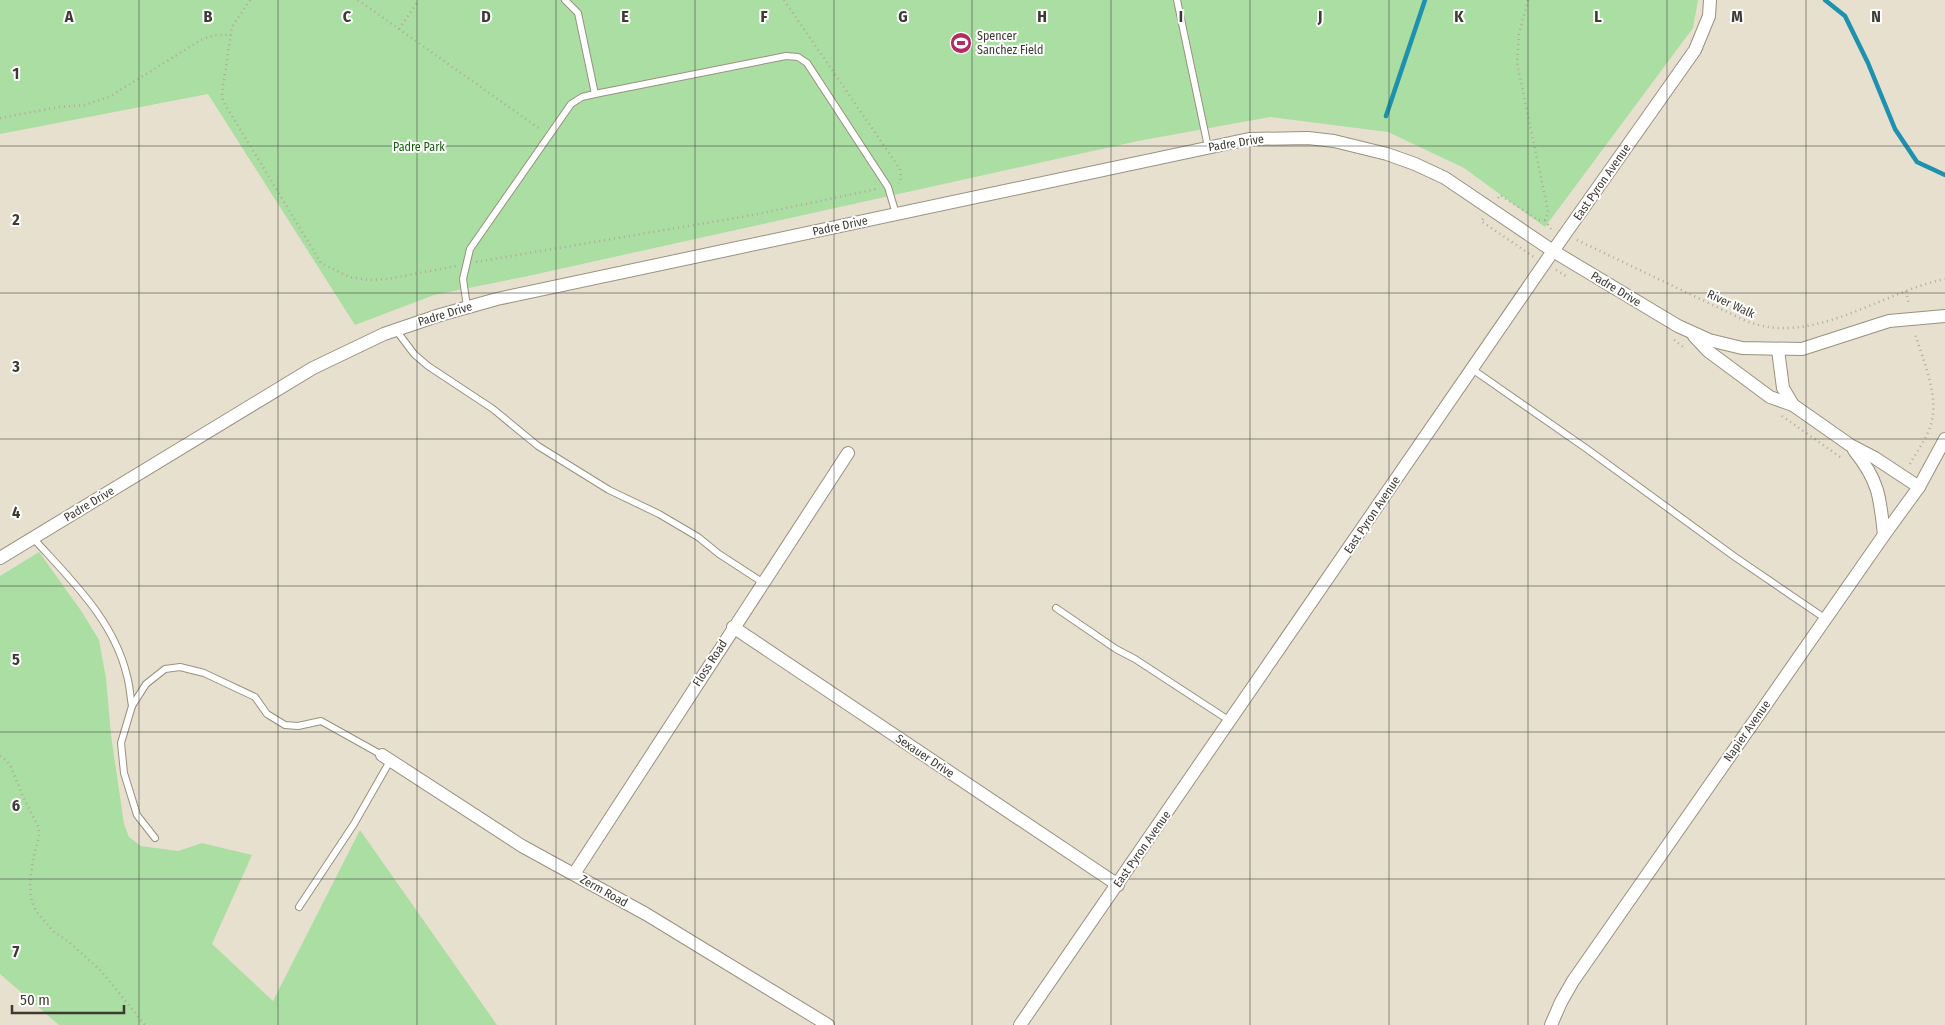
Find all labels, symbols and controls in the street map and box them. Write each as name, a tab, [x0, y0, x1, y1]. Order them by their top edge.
text: A	[64, 7, 74, 26]
text: B	[204, 7, 213, 26]
text: C	[343, 7, 352, 26]
text: D	[481, 7, 491, 26]
text: E	[621, 7, 629, 26]
text: F	[760, 7, 768, 26]
text: G	[898, 7, 908, 26]
text: H	[1037, 7, 1047, 26]
text: I	[1179, 7, 1183, 26]
text: J	[1317, 7, 1322, 26]
text: K	[1454, 7, 1464, 26]
text: L	[1594, 7, 1602, 26]
text: M	[1731, 7, 1743, 26]
text: N	[1871, 7, 1881, 26]
place label: Spencer Sanchez Field	[977, 29, 1043, 57]
sports icon: Spencer Sanchez Field	[949, 31, 973, 55]
text: 1	[13, 64, 19, 83]
street label: Padre Drive	[1207, 132, 1265, 154]
park label: Padre Park	[393, 140, 445, 154]
street label: East Pyron Avenue	[1570, 141, 1634, 223]
text: 2	[11, 210, 20, 229]
street label: Padre Drive	[811, 213, 869, 239]
street label: Padre Drive	[1588, 269, 1644, 309]
street label: River Walk	[1705, 287, 1757, 321]
street label: Padre Drive	[416, 299, 474, 329]
text: 3	[11, 357, 20, 376]
street label: East Pyron Avenue	[1341, 474, 1403, 556]
street label: Padre Drive	[61, 484, 117, 524]
text: 4	[12, 503, 20, 522]
street label: Floss Road	[690, 637, 730, 689]
text: 5	[12, 650, 20, 669]
street label: Napier Avenue	[1721, 698, 1773, 764]
street label: Sexauer Drive	[893, 731, 957, 781]
text: 6	[12, 796, 20, 815]
street label: East Pyron Avenue	[1110, 808, 1174, 890]
street label: Zerm Road	[578, 872, 630, 910]
text: 7	[13, 942, 20, 961]
scale bar	[12, 982, 125, 1014]
text: 50 m	[20, 991, 50, 1009]

